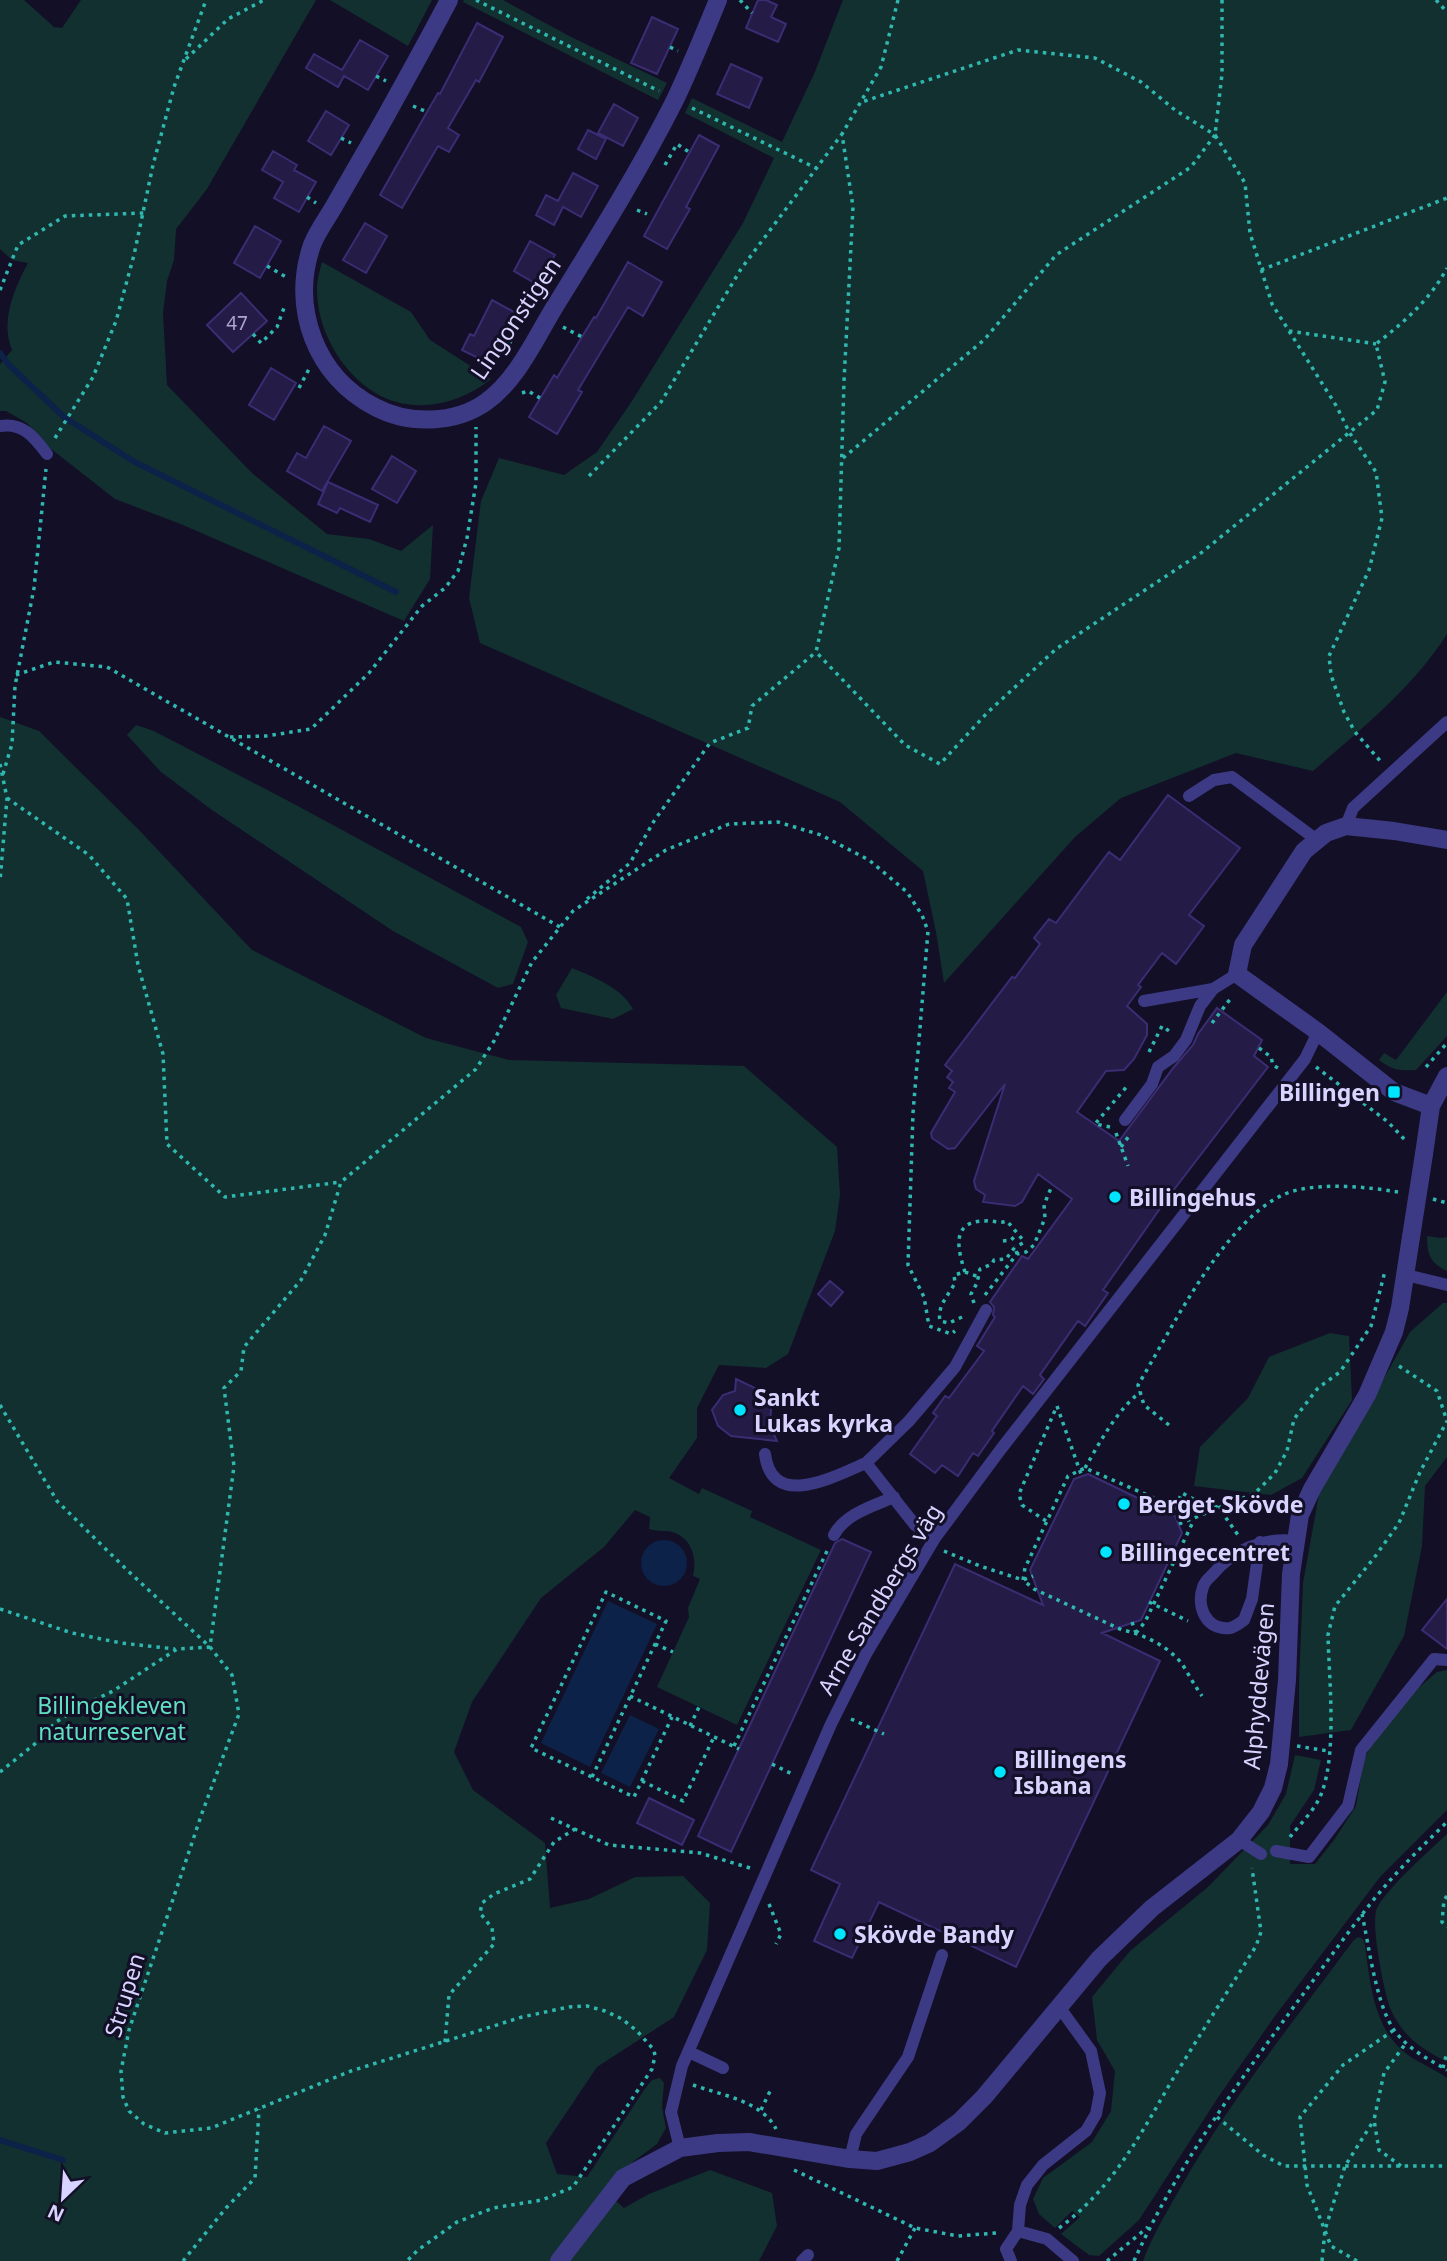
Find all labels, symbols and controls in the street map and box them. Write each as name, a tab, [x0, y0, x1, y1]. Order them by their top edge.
street label: Lingonstigen	[462, 251, 568, 385]
house number: 47	[226, 310, 248, 336]
place label: Billingen	[1279, 1076, 1380, 1108]
marker: Billingen	[1386, 1084, 1402, 1100]
place label: Billingehus	[1129, 1181, 1256, 1213]
marker: Billingehus	[1107, 1189, 1123, 1205]
place label: Sankt Lukas kyrka	[754, 1381, 893, 1439]
marker: Sankt Lukas kyrka	[732, 1402, 748, 1418]
place label: Berget Skövde	[1138, 1488, 1304, 1520]
marker: Berget Skövde	[1116, 1496, 1132, 1512]
street label: Arne Sandbergs väg	[809, 1498, 949, 1700]
place label: Billingecentret	[1120, 1536, 1290, 1568]
marker: Billingecentret	[1098, 1544, 1114, 1560]
street label: Alphyddevägen	[1235, 1601, 1281, 1771]
park label: Billingekleven naturreservat	[37, 1689, 187, 1747]
place label: Billingens Isbana	[1014, 1743, 1126, 1801]
marker: Billingens Isbana	[992, 1764, 1008, 1780]
place label: Skövde Bandy	[854, 1918, 1015, 1950]
marker: Skövde Bandy	[832, 1926, 848, 1942]
street label: Strupen	[96, 1949, 152, 2041]
north arrow	[28, 2163, 98, 2233]
text: N	[43, 2198, 68, 2228]

